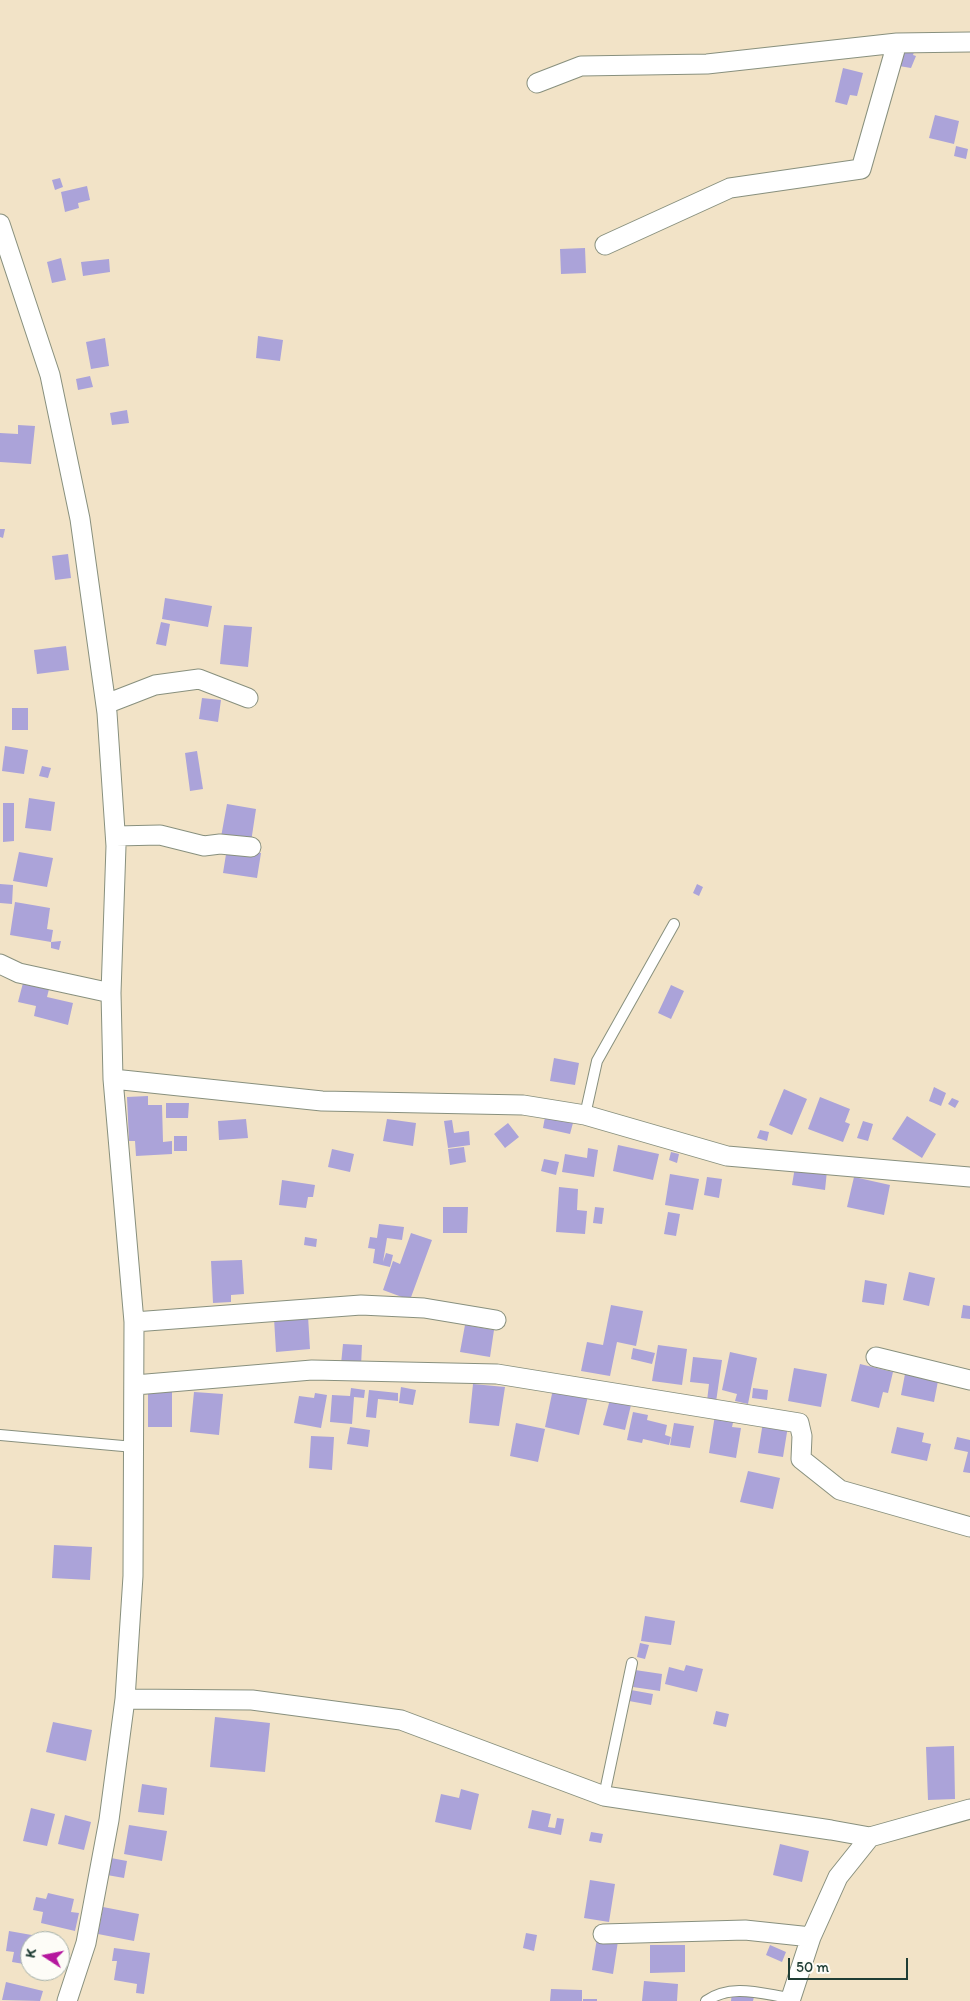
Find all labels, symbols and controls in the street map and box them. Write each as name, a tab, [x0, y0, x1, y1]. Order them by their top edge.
north arrow	[20, 1931, 70, 1981]
text: K	[22, 1947, 40, 1959]
scale bar	[790, 1948, 910, 1980]
text: 50 m	[796, 1958, 829, 1976]

